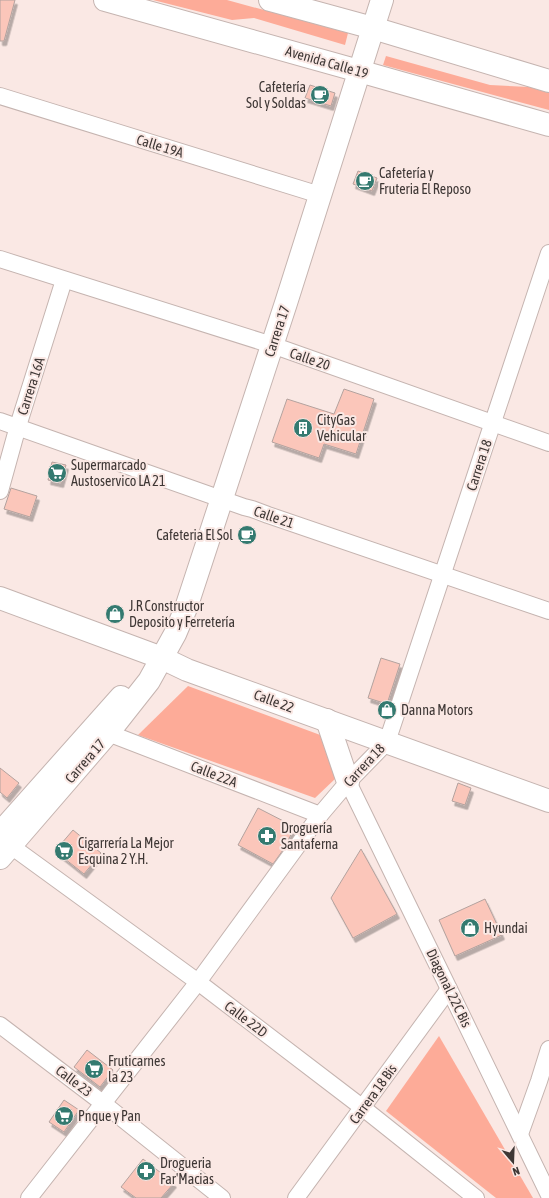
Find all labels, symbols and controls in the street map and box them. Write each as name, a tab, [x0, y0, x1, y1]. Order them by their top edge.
street label: Avenida Calle 19	[284, 43, 370, 81]
place label: Cafetería Sol y Soldas	[246, 79, 306, 111]
cafe icon: Cafetería Sol y Soldas	[309, 84, 331, 106]
street label: Calle 19A	[135, 131, 186, 161]
place label: Cafetería y Fruteria El Reposo	[379, 165, 471, 197]
cafe icon: Cafetería y Fruteria El Reposo	[354, 170, 376, 192]
street label: Carrera 17	[261, 303, 293, 359]
street label: Calle 20	[288, 345, 333, 373]
street label: Carrera 16A	[14, 355, 48, 417]
place label: CityGas Vehicular	[317, 412, 367, 444]
building icon: CityGas Vehicular	[292, 417, 314, 439]
street label: Carrera 18	[463, 437, 495, 493]
place label: Supermarcado Austoservico LA 21	[71, 457, 166, 489]
supermarket icon: Supermarcado Austoservico LA 21	[46, 462, 68, 484]
street label: Calle 21	[252, 503, 296, 531]
cafe icon: Cafeteria El Sol	[236, 524, 258, 546]
place label: Cafeteria El Sol	[156, 527, 233, 543]
place label: J.R Constructor Deposito y Ferretería	[129, 598, 235, 630]
shop icon: J.R Constructor Deposito y Ferretería	[104, 603, 126, 625]
street label: Calle 22	[252, 686, 296, 716]
shop icon: Danna Motors	[376, 699, 398, 721]
place label: Danna Motors	[401, 702, 473, 718]
street label: Carrera 17	[62, 736, 108, 786]
street label: Carrera 18	[340, 740, 388, 790]
street label: Calle 22A	[189, 758, 240, 790]
place label: Droguería Santaferna	[281, 820, 338, 852]
pharmacy icon: Droguería Santaferna	[256, 825, 278, 847]
place label: Cigarrería La Mejor Esquina 2 Y.H.	[78, 835, 175, 867]
supermarket icon: Cigarrería La Mejor Esquina 2 Y.H.	[53, 840, 75, 862]
shop icon: Hyundai	[459, 917, 481, 939]
place label: Hyundai	[484, 920, 528, 936]
street label: Diagonal 22C Bis	[423, 946, 475, 1030]
street label: Calle 22D	[221, 998, 271, 1040]
place label: Fruticarnes la 23	[108, 1053, 165, 1085]
supermarket icon: Fruticarnes la 23	[83, 1058, 105, 1080]
street label: Carrera 18 Bis	[346, 1061, 400, 1127]
street label: Calle 23	[53, 1062, 95, 1100]
supermarket icon: Pnque y Pan	[53, 1105, 75, 1127]
place label: Pnque y Pan	[78, 1108, 141, 1124]
north arrow	[493, 1142, 533, 1182]
place label: Drogueria Far'Macias	[160, 1155, 214, 1187]
pharmacy icon: Drogueria Far'Macias	[135, 1160, 157, 1182]
text: N	[511, 1165, 521, 1178]

